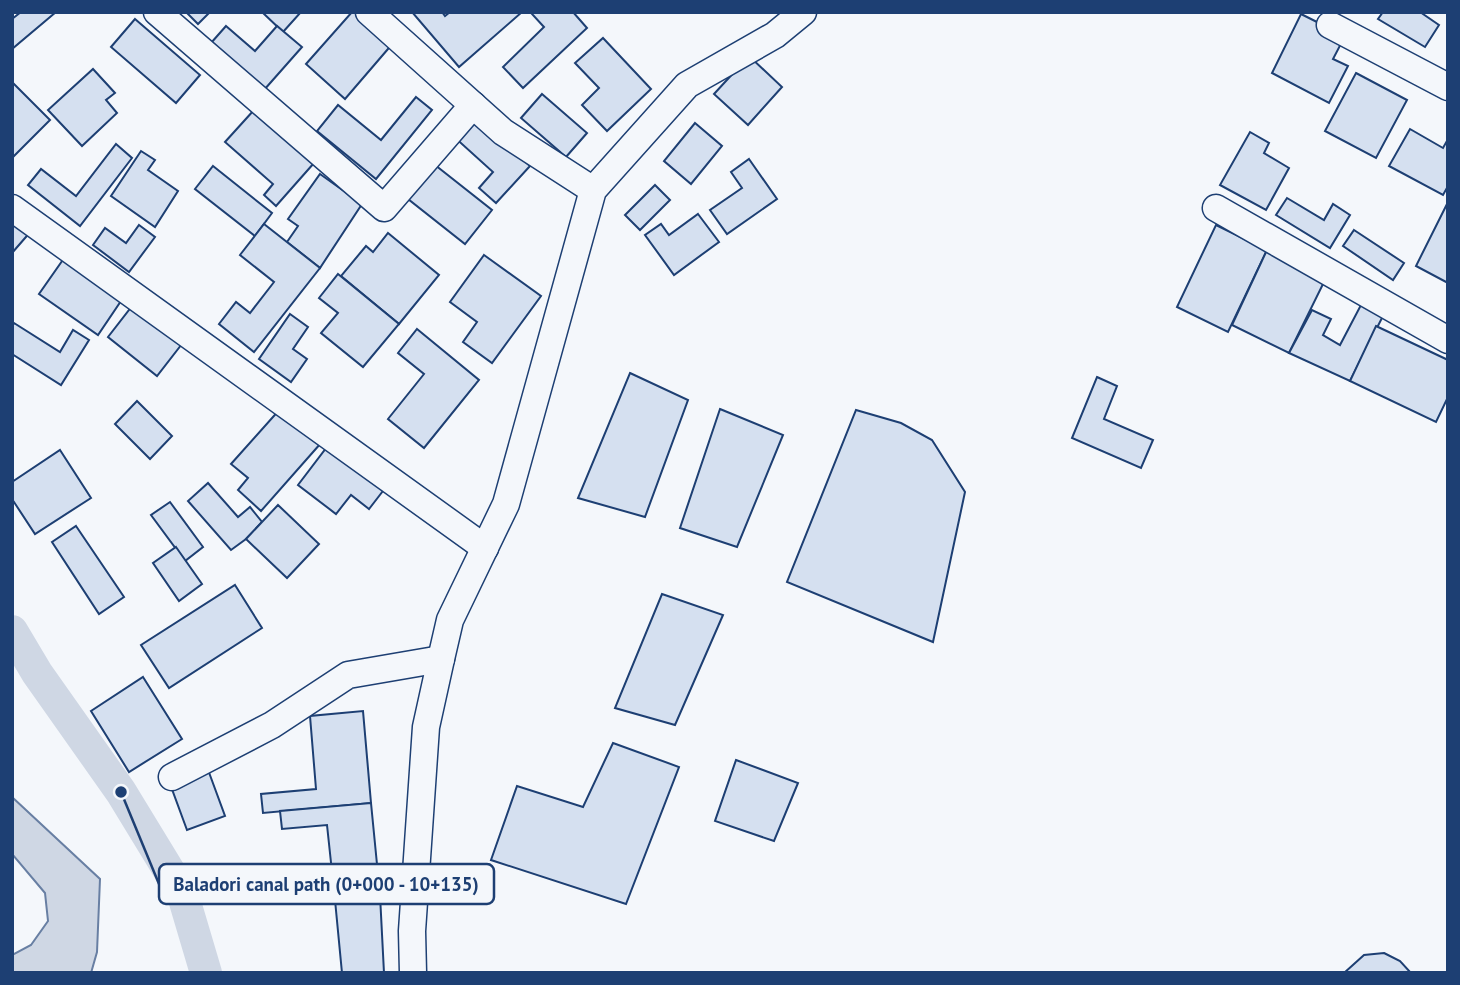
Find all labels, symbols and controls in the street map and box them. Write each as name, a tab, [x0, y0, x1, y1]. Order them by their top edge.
callout: Baladori canal path (0+000 - 10+135)	[159, 864, 494, 904]
text: Baladori canal path (0+000 - 10+135)	[173, 872, 479, 896]

